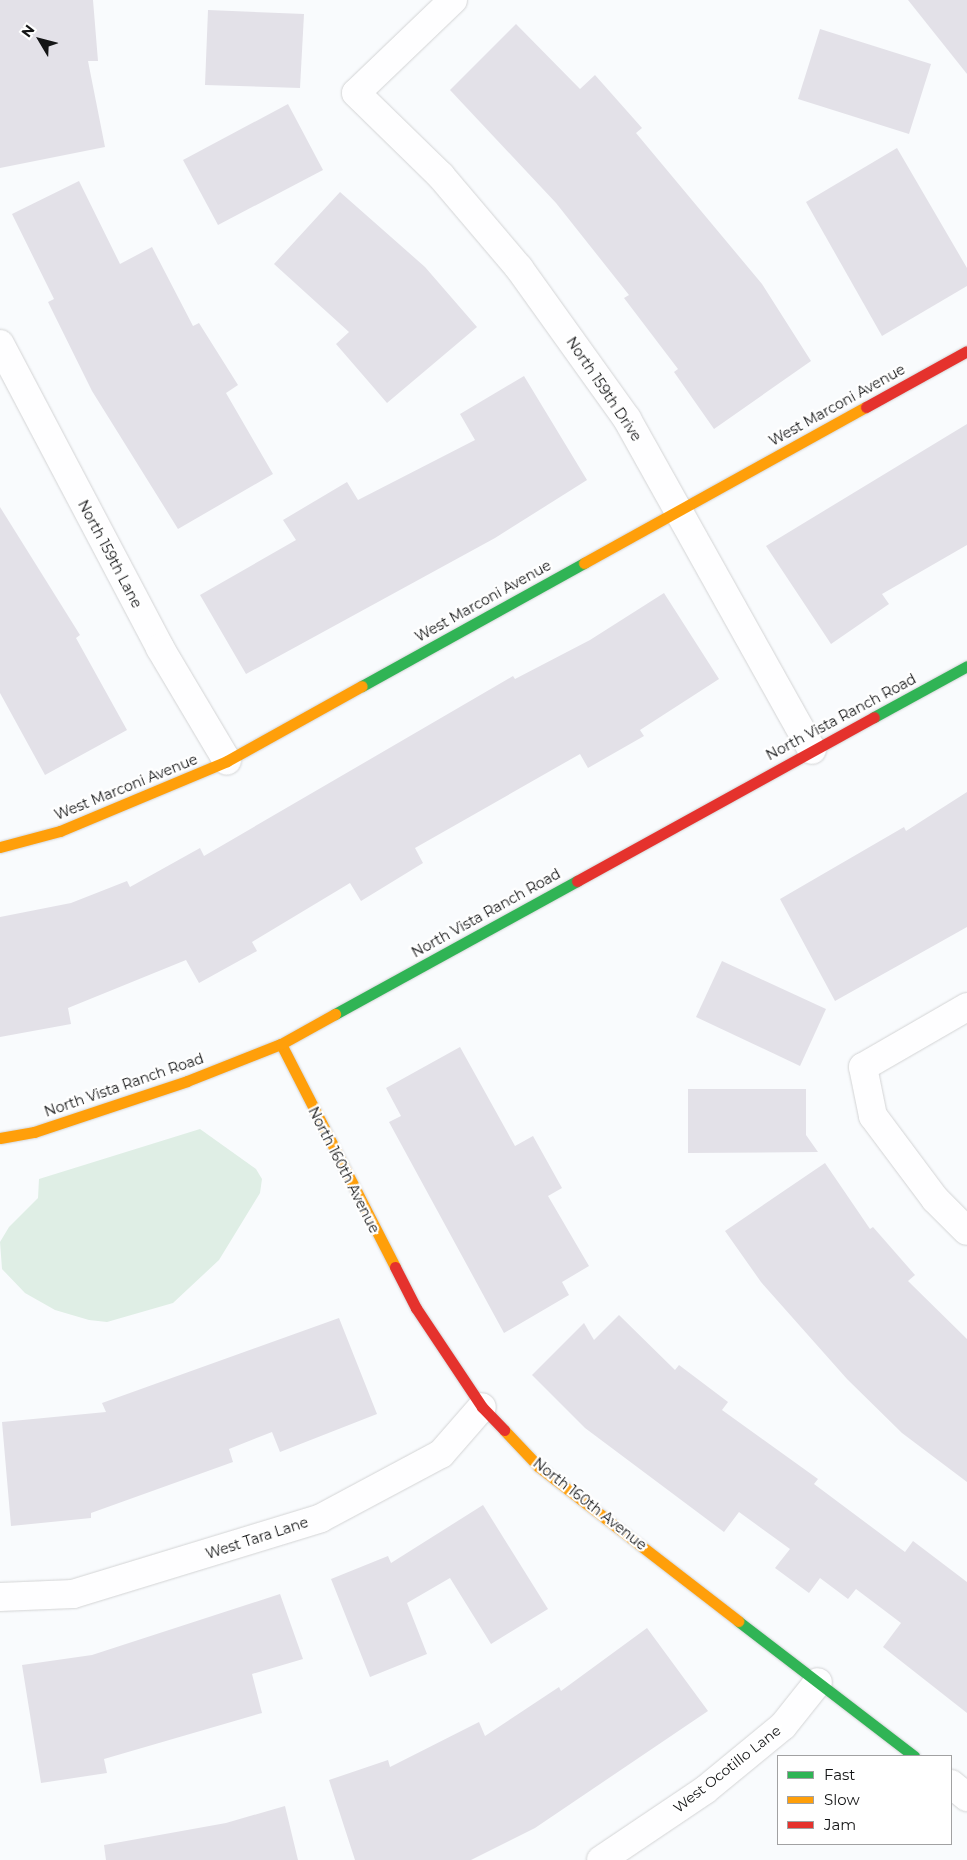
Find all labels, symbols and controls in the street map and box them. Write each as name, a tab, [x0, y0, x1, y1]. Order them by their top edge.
north arrow	[15, 15, 65, 65]
text: N	[17, 21, 39, 41]
street label: North 159th Drive	[563, 334, 645, 444]
street label: West Marconi Avenue	[766, 361, 908, 449]
street label: North 159th Lane	[74, 497, 146, 611]
street label: West Marconi Avenue	[412, 557, 554, 645]
street label: North Vista Ranch Road	[763, 670, 919, 764]
street label: West Marconi Avenue	[52, 751, 200, 823]
street label: North Vista Ranch Road	[409, 865, 563, 961]
street label: North Vista Ranch Road	[42, 1050, 206, 1120]
street label: North 160th Avenue	[305, 1104, 383, 1236]
street label: North 160th Avenue	[530, 1454, 650, 1554]
street label: West Tara Lane	[204, 1514, 310, 1562]
street label: West Ocotillo Lane	[670, 1722, 784, 1816]
legend	[777, 1755, 952, 1845]
text: Fast	[824, 1765, 855, 1784]
text: Slow	[824, 1790, 860, 1809]
text: Jam	[824, 1815, 856, 1834]

